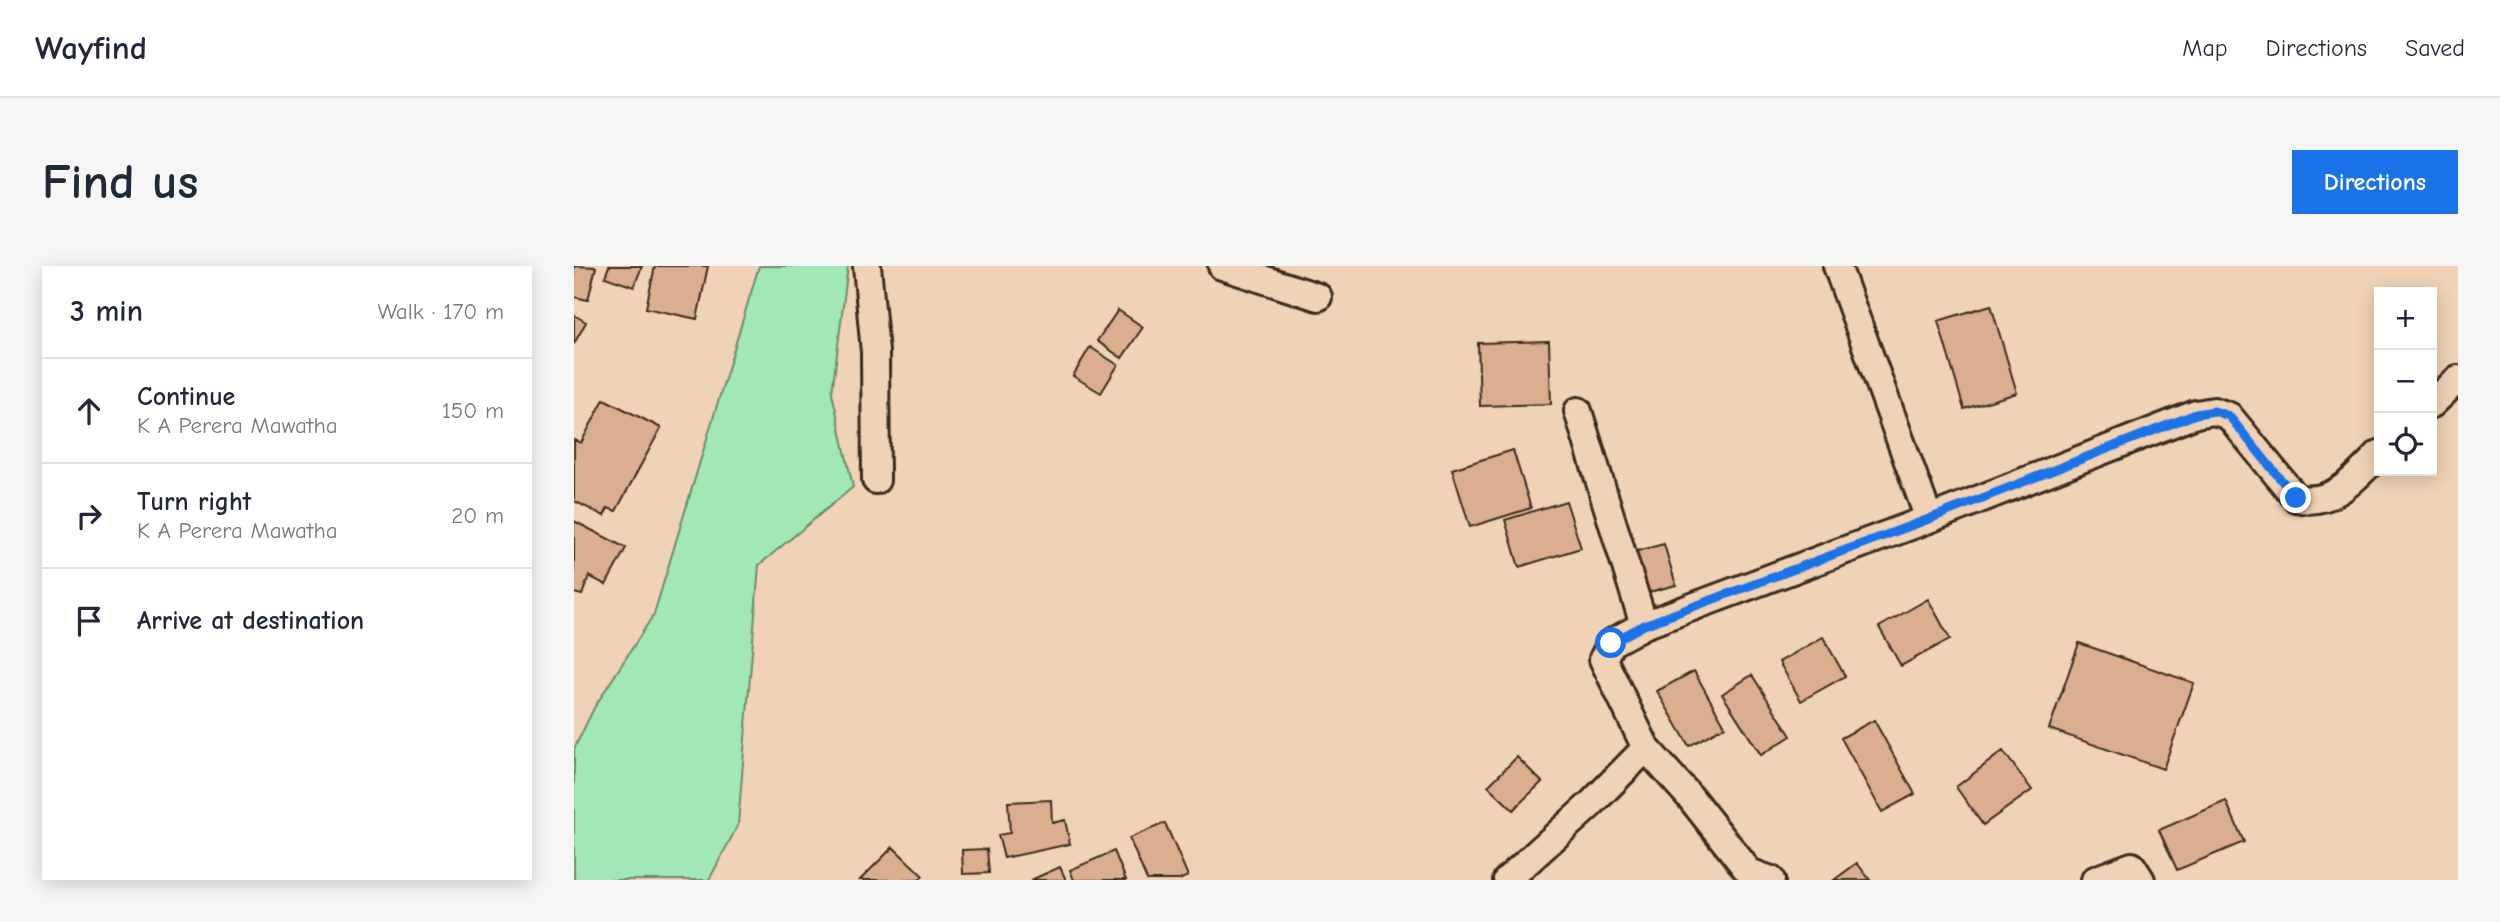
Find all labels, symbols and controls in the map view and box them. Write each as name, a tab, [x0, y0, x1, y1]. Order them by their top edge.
text: Wayfind	[35, 29, 147, 67]
text: Map	[2182, 34, 2228, 62]
text: Directions	[2266, 34, 2367, 62]
text: Saved	[2405, 34, 2465, 62]
button: Directions	[2292, 150, 2458, 214]
text: Find us	[42, 154, 198, 210]
map controls	[2374, 287, 2437, 476]
button: +	[2374, 287, 2437, 350]
text: 3 min	[70, 294, 143, 329]
text: Walk · 170 m	[377, 298, 504, 325]
button: −	[2374, 350, 2437, 413]
text: Continue	[137, 382, 235, 412]
icon: ahead	[70, 392, 108, 430]
text: 150 m	[442, 397, 504, 424]
text: K A Perera Mawatha	[137, 412, 338, 439]
button: locate	[2374, 413, 2437, 476]
route end	[2280, 482, 2311, 513]
text: Turn right	[137, 487, 251, 517]
icon: right	[70, 497, 108, 535]
text: 20 m	[451, 502, 504, 529]
text: K A Perera Mawatha	[137, 517, 338, 544]
icon: arrive	[70, 602, 108, 640]
text: Arrive at destination	[137, 606, 364, 636]
route start	[1595, 627, 1626, 658]

